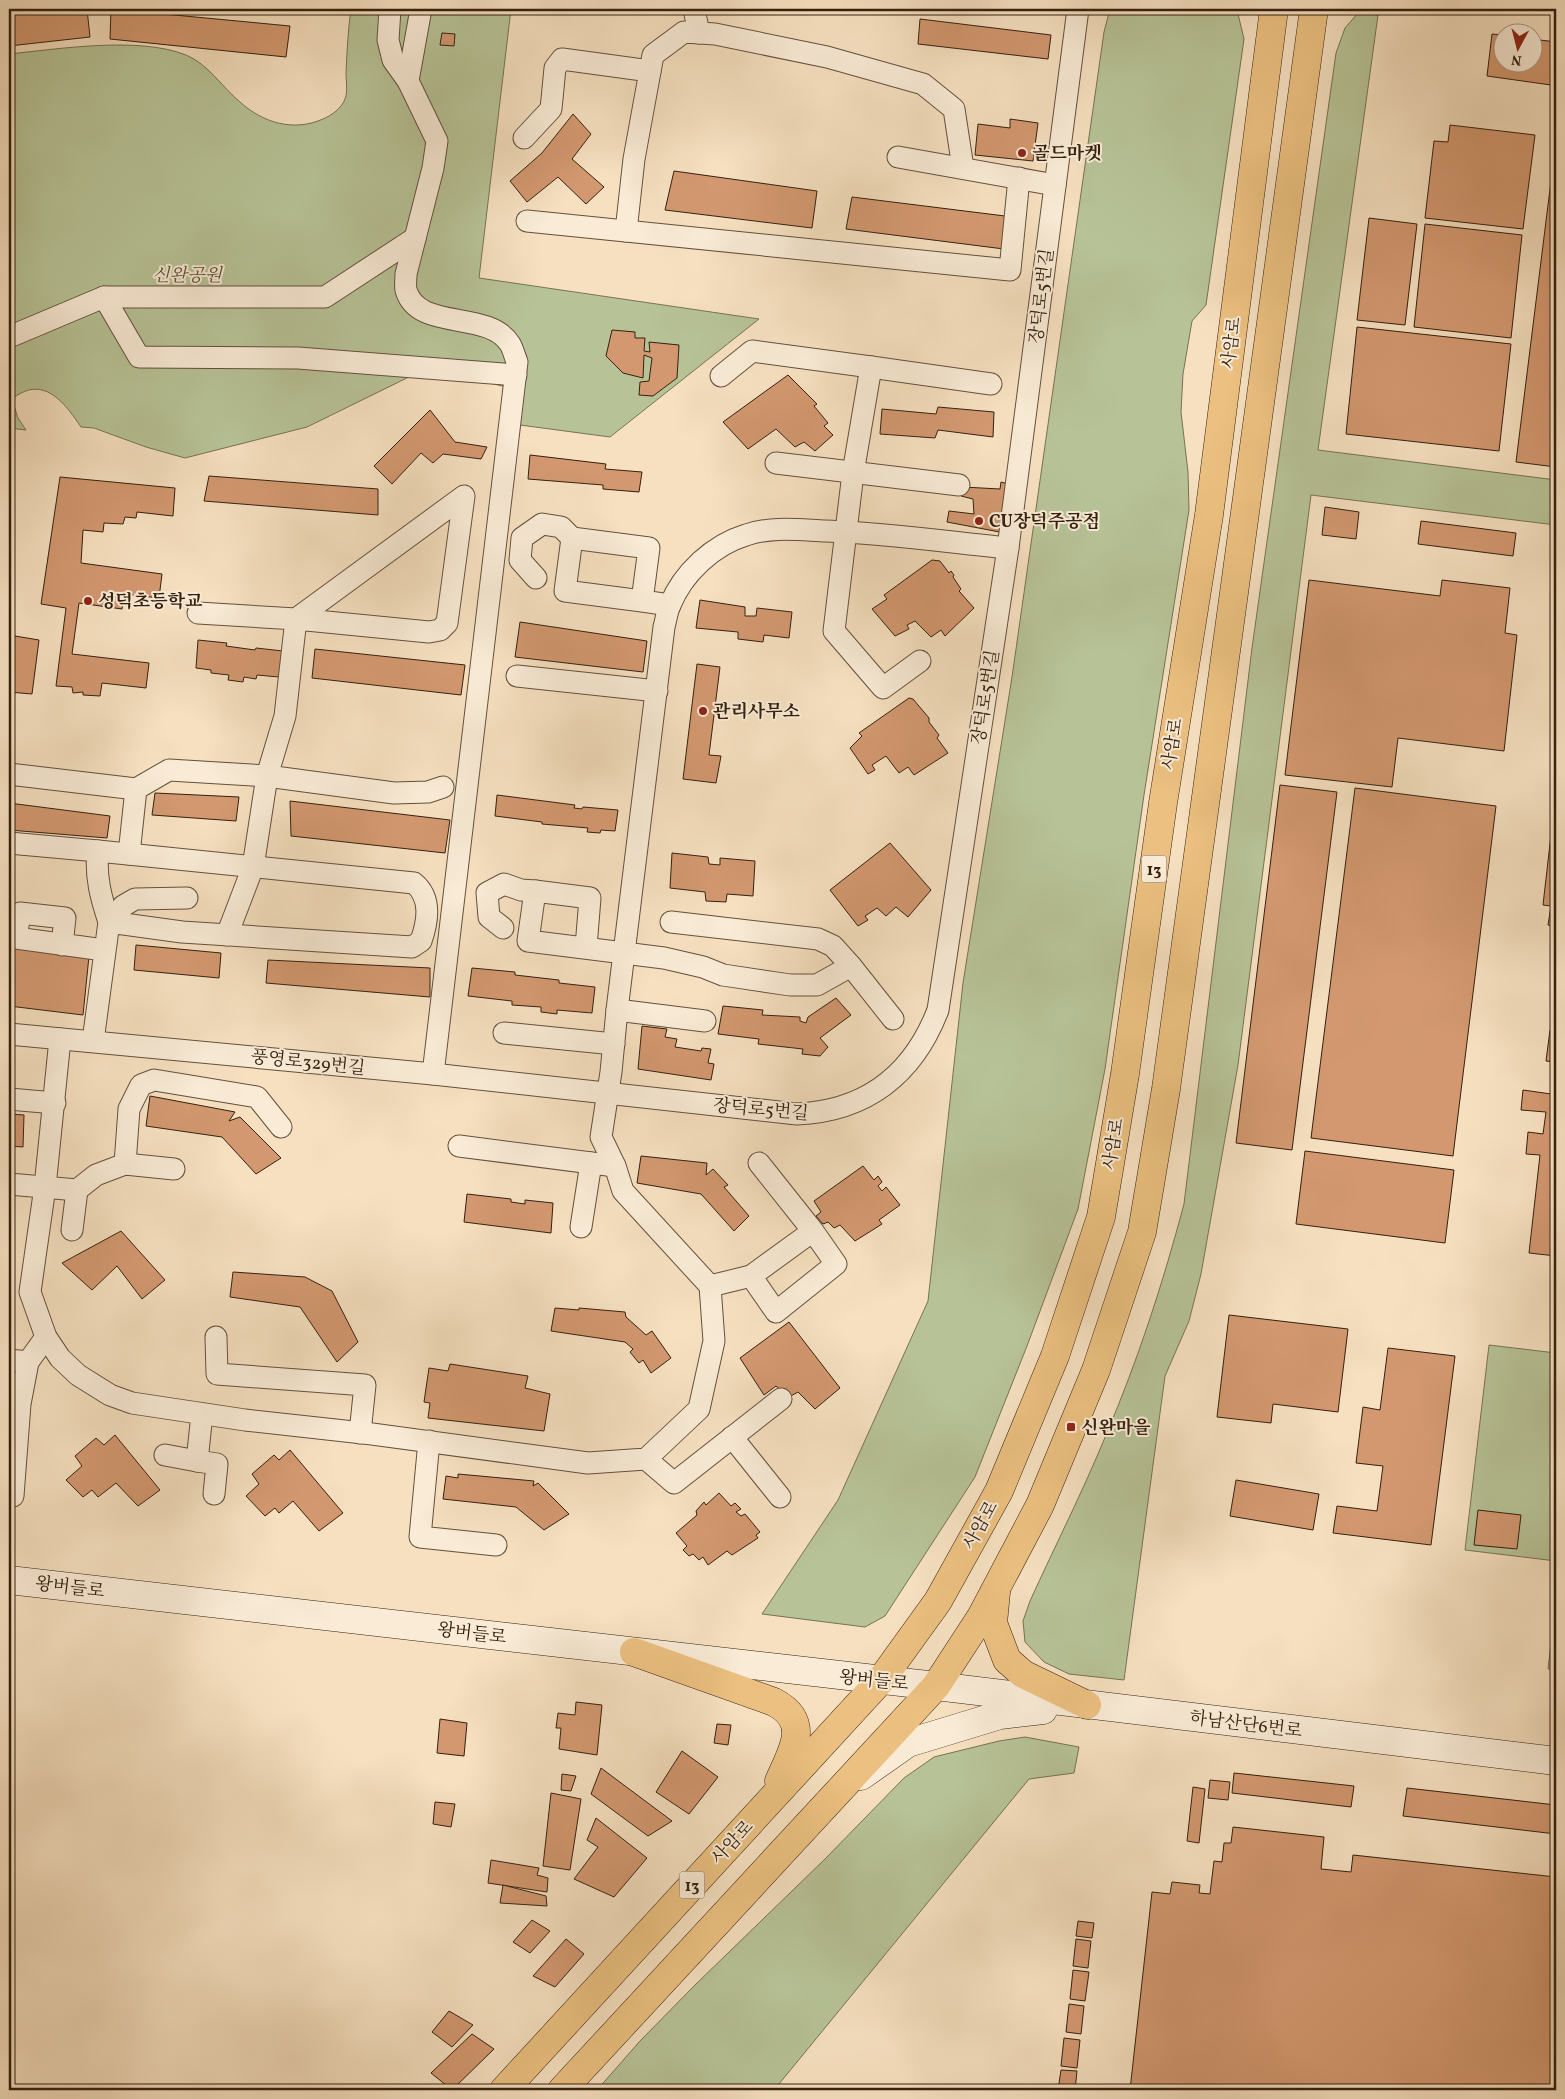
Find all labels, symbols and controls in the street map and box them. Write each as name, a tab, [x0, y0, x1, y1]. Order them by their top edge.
north arrow	[1492, 22, 1542, 72]
text: N	[1510, 49, 1523, 69]
place label: 골드마켓	[1032, 142, 1102, 167]
marker: 골드마켓	[1016, 147, 1028, 159]
street label: 장덕로5번길	[1024, 247, 1061, 345]
park label: 신완공원	[152, 264, 223, 289]
street label: 사암로	[1217, 316, 1248, 371]
place label: CU장덕주공점	[989, 510, 1100, 535]
marker: CU장덕주공점	[973, 515, 985, 527]
place label: 성덕초등학교	[98, 590, 203, 615]
marker: 성덕초등학교	[82, 595, 94, 607]
street label: 장덕로5번길	[967, 648, 1006, 746]
place label: 관리사무소	[713, 700, 801, 725]
marker: 관리사무소	[697, 705, 709, 717]
street label: 사암로	[1157, 717, 1190, 772]
road number: 13	[1142, 856, 1166, 882]
street label: 풍영로329번길	[249, 1045, 366, 1082]
street label: 장덕로5번길	[712, 1094, 810, 1127]
street label: 사암로	[1098, 1117, 1131, 1172]
place label: 신완마을	[1081, 1416, 1151, 1441]
marker: 신완마을	[1065, 1421, 1077, 1433]
street label: 사암로	[958, 1497, 1005, 1555]
street label: 왕버들로	[34, 1572, 106, 1605]
street label: 왕버들로	[436, 1618, 508, 1651]
street label: 왕버들로	[838, 1665, 910, 1698]
street label: 하남산단6번로	[1188, 1706, 1304, 1745]
street label: 사암로	[706, 1815, 760, 1871]
road number: 13	[680, 1872, 704, 1898]

